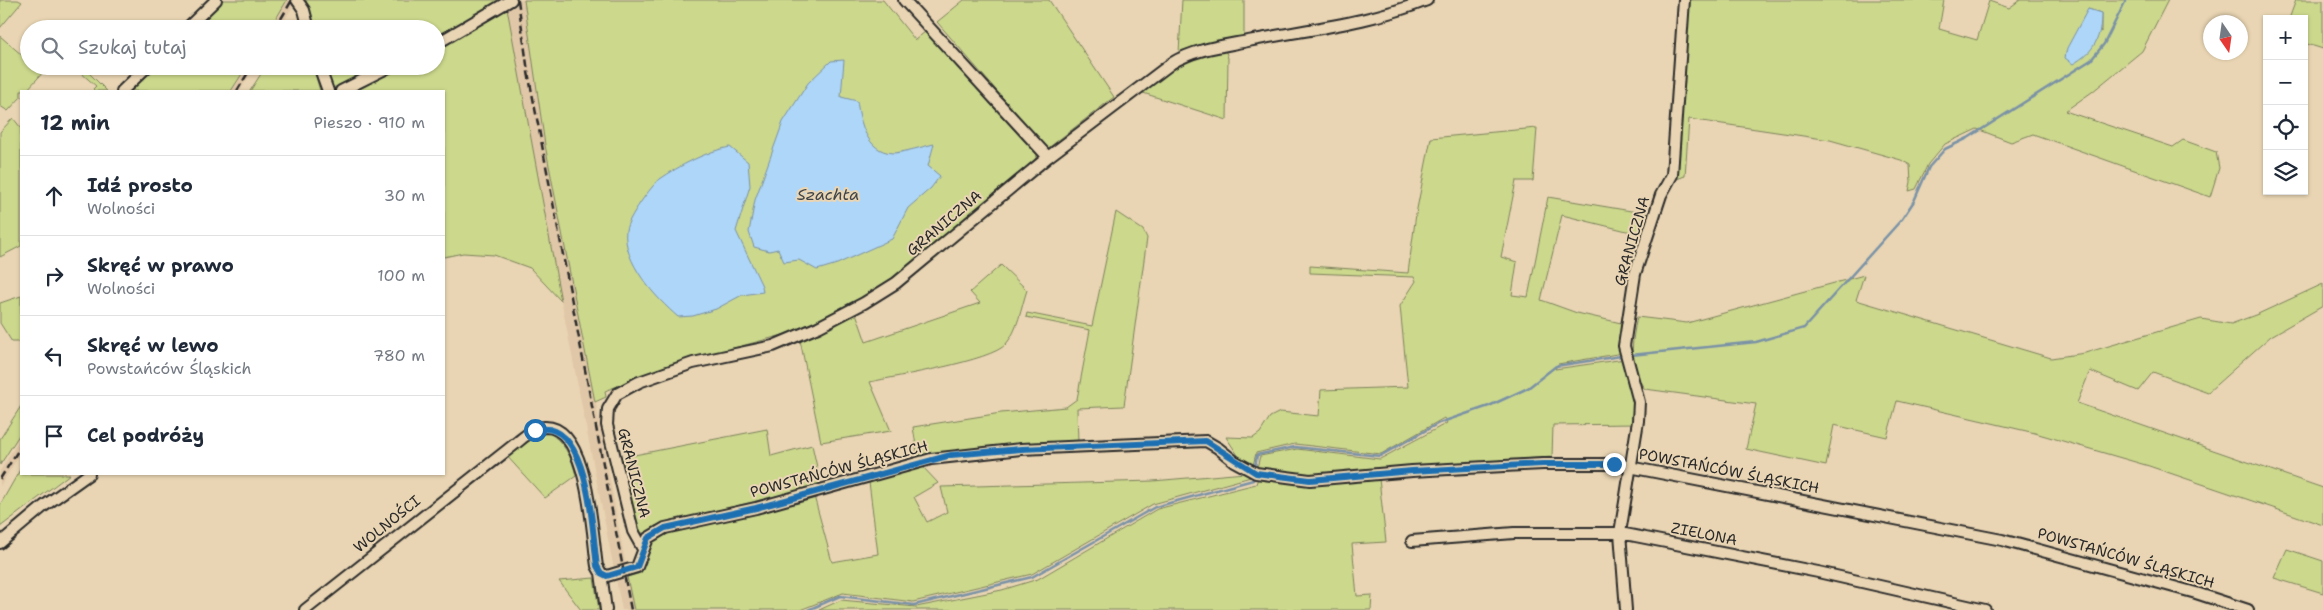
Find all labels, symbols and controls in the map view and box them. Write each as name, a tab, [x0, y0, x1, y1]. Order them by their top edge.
north arrow	[2203, 15, 2248, 60]
map controls	[2263, 15, 2308, 195]
button: +	[2263, 15, 2308, 60]
search box	[20, 20, 445, 75]
icon: search	[38, 34, 66, 62]
text: Szukaj tutaj	[78, 35, 187, 60]
button: −	[2263, 60, 2308, 105]
button: locate	[2263, 105, 2308, 150]
text: 12 min	[40, 109, 110, 137]
text: Pieszo · 910 m	[314, 112, 425, 133]
button: layers	[2263, 150, 2308, 195]
text: Idź prosto	[87, 173, 193, 198]
icon: ahead	[40, 182, 68, 210]
water label: Szachta	[797, 184, 859, 205]
text: 30 m	[384, 185, 425, 206]
street label: GRANICZNA	[902, 186, 986, 260]
street label: GRANICZNA	[1610, 194, 1654, 288]
text: Wolności	[87, 198, 155, 219]
text: Skręć w prawo	[87, 253, 234, 278]
icon: right	[40, 262, 68, 290]
text: 100 m	[377, 265, 425, 286]
text: Wolności	[87, 278, 155, 299]
text: Skręć w lewo	[87, 333, 219, 358]
icon: left	[40, 342, 68, 370]
text: 780 m	[373, 345, 425, 366]
text: Powstańców Śląskich	[87, 358, 252, 379]
route start	[524, 419, 547, 442]
icon: arrive	[40, 422, 68, 450]
text: Cel podróży	[87, 423, 204, 448]
street label: GRANICZNA	[613, 426, 655, 520]
street label: POWSTAŃCÓW ŚLĄSKICH	[748, 435, 930, 502]
street label: POWSTAŃCÓW ŚLĄSKICH	[1637, 443, 1821, 498]
route end	[1603, 453, 1626, 476]
street label: WOLNOŚCI	[349, 490, 425, 557]
street label: ZIELONA	[1669, 518, 1739, 550]
street label: POWSTAŃCÓW ŚLĄSKICH	[2035, 522, 2217, 593]

